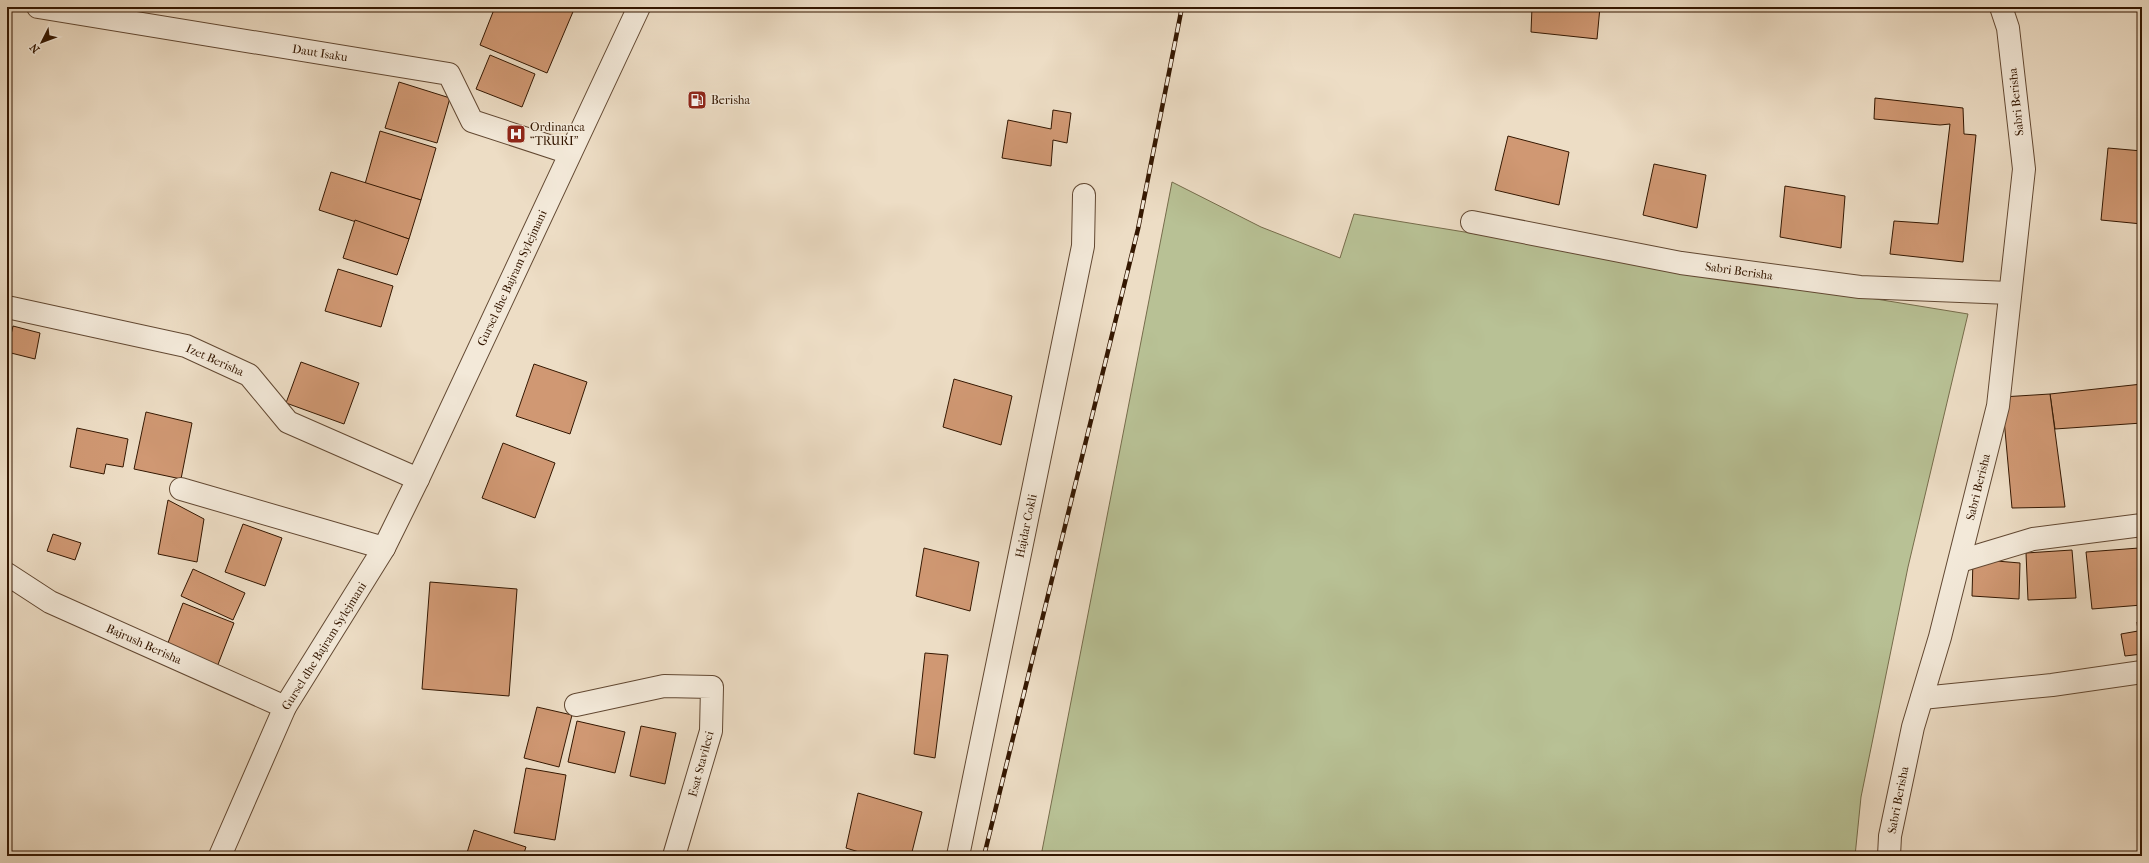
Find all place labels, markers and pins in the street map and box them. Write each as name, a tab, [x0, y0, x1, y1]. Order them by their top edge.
fuel station icon: Berisha	[686, 89, 708, 111]
place label: Berisha	[711, 93, 751, 107]
place label: Ordinanca “TRURI”	[530, 120, 585, 148]
hospital icon: Ordinanca “TRURI”	[505, 123, 527, 145]

